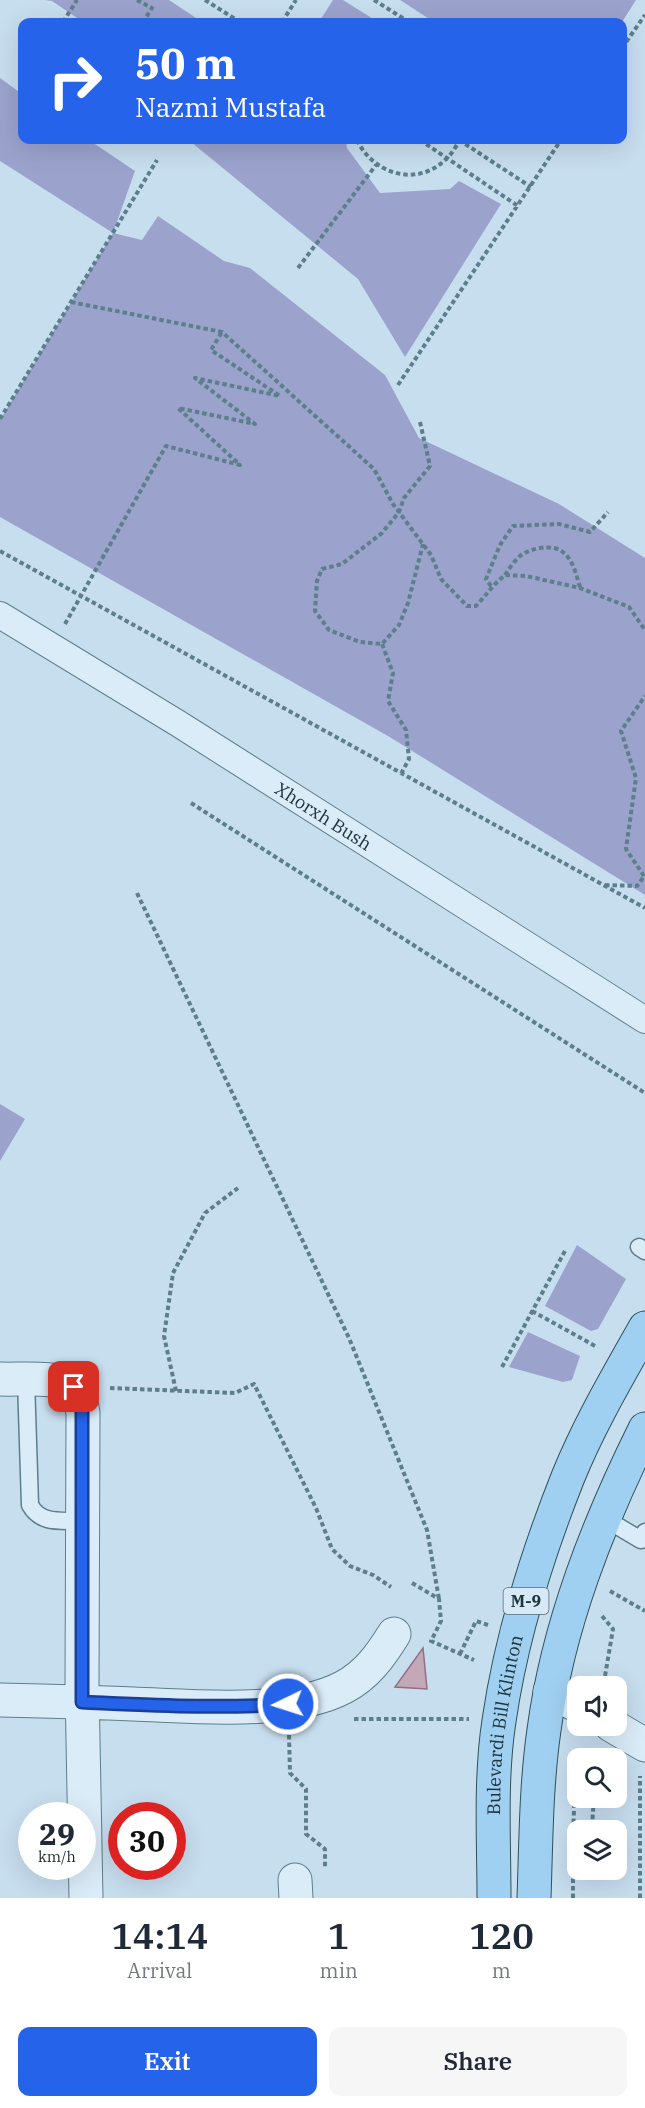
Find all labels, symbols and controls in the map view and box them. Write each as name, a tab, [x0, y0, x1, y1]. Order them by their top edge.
text: 50 m	[135, 36, 236, 91]
icon: right	[36, 42, 114, 120]
text: Nazmi Mustafa	[135, 89, 326, 124]
street label: Xhorxh Bush	[271, 777, 376, 855]
pin	[48, 1361, 99, 1412]
icon: arrive	[57, 1370, 90, 1403]
road number: M-9	[504, 1588, 548, 1614]
street label: Bulevardi Bill Klinton	[482, 1632, 527, 1815]
position arrow	[256, 1672, 320, 1736]
map controls	[567, 1676, 627, 1880]
button: sound	[567, 1676, 627, 1736]
button: search	[567, 1748, 627, 1808]
speed limit sign: 30	[108, 1802, 186, 1880]
text: 29	[39, 1814, 75, 1853]
button: layers	[567, 1820, 627, 1880]
text: km/h	[38, 1847, 76, 1866]
text: 14:14	[111, 1912, 208, 1959]
text: 1	[328, 1912, 349, 1959]
text: 120	[469, 1912, 534, 1959]
text: Arrival	[127, 1957, 192, 1984]
text: min	[320, 1957, 358, 1984]
text: m	[492, 1957, 511, 1984]
button: Exit	[18, 2027, 317, 2096]
button: Share	[329, 2027, 627, 2096]

